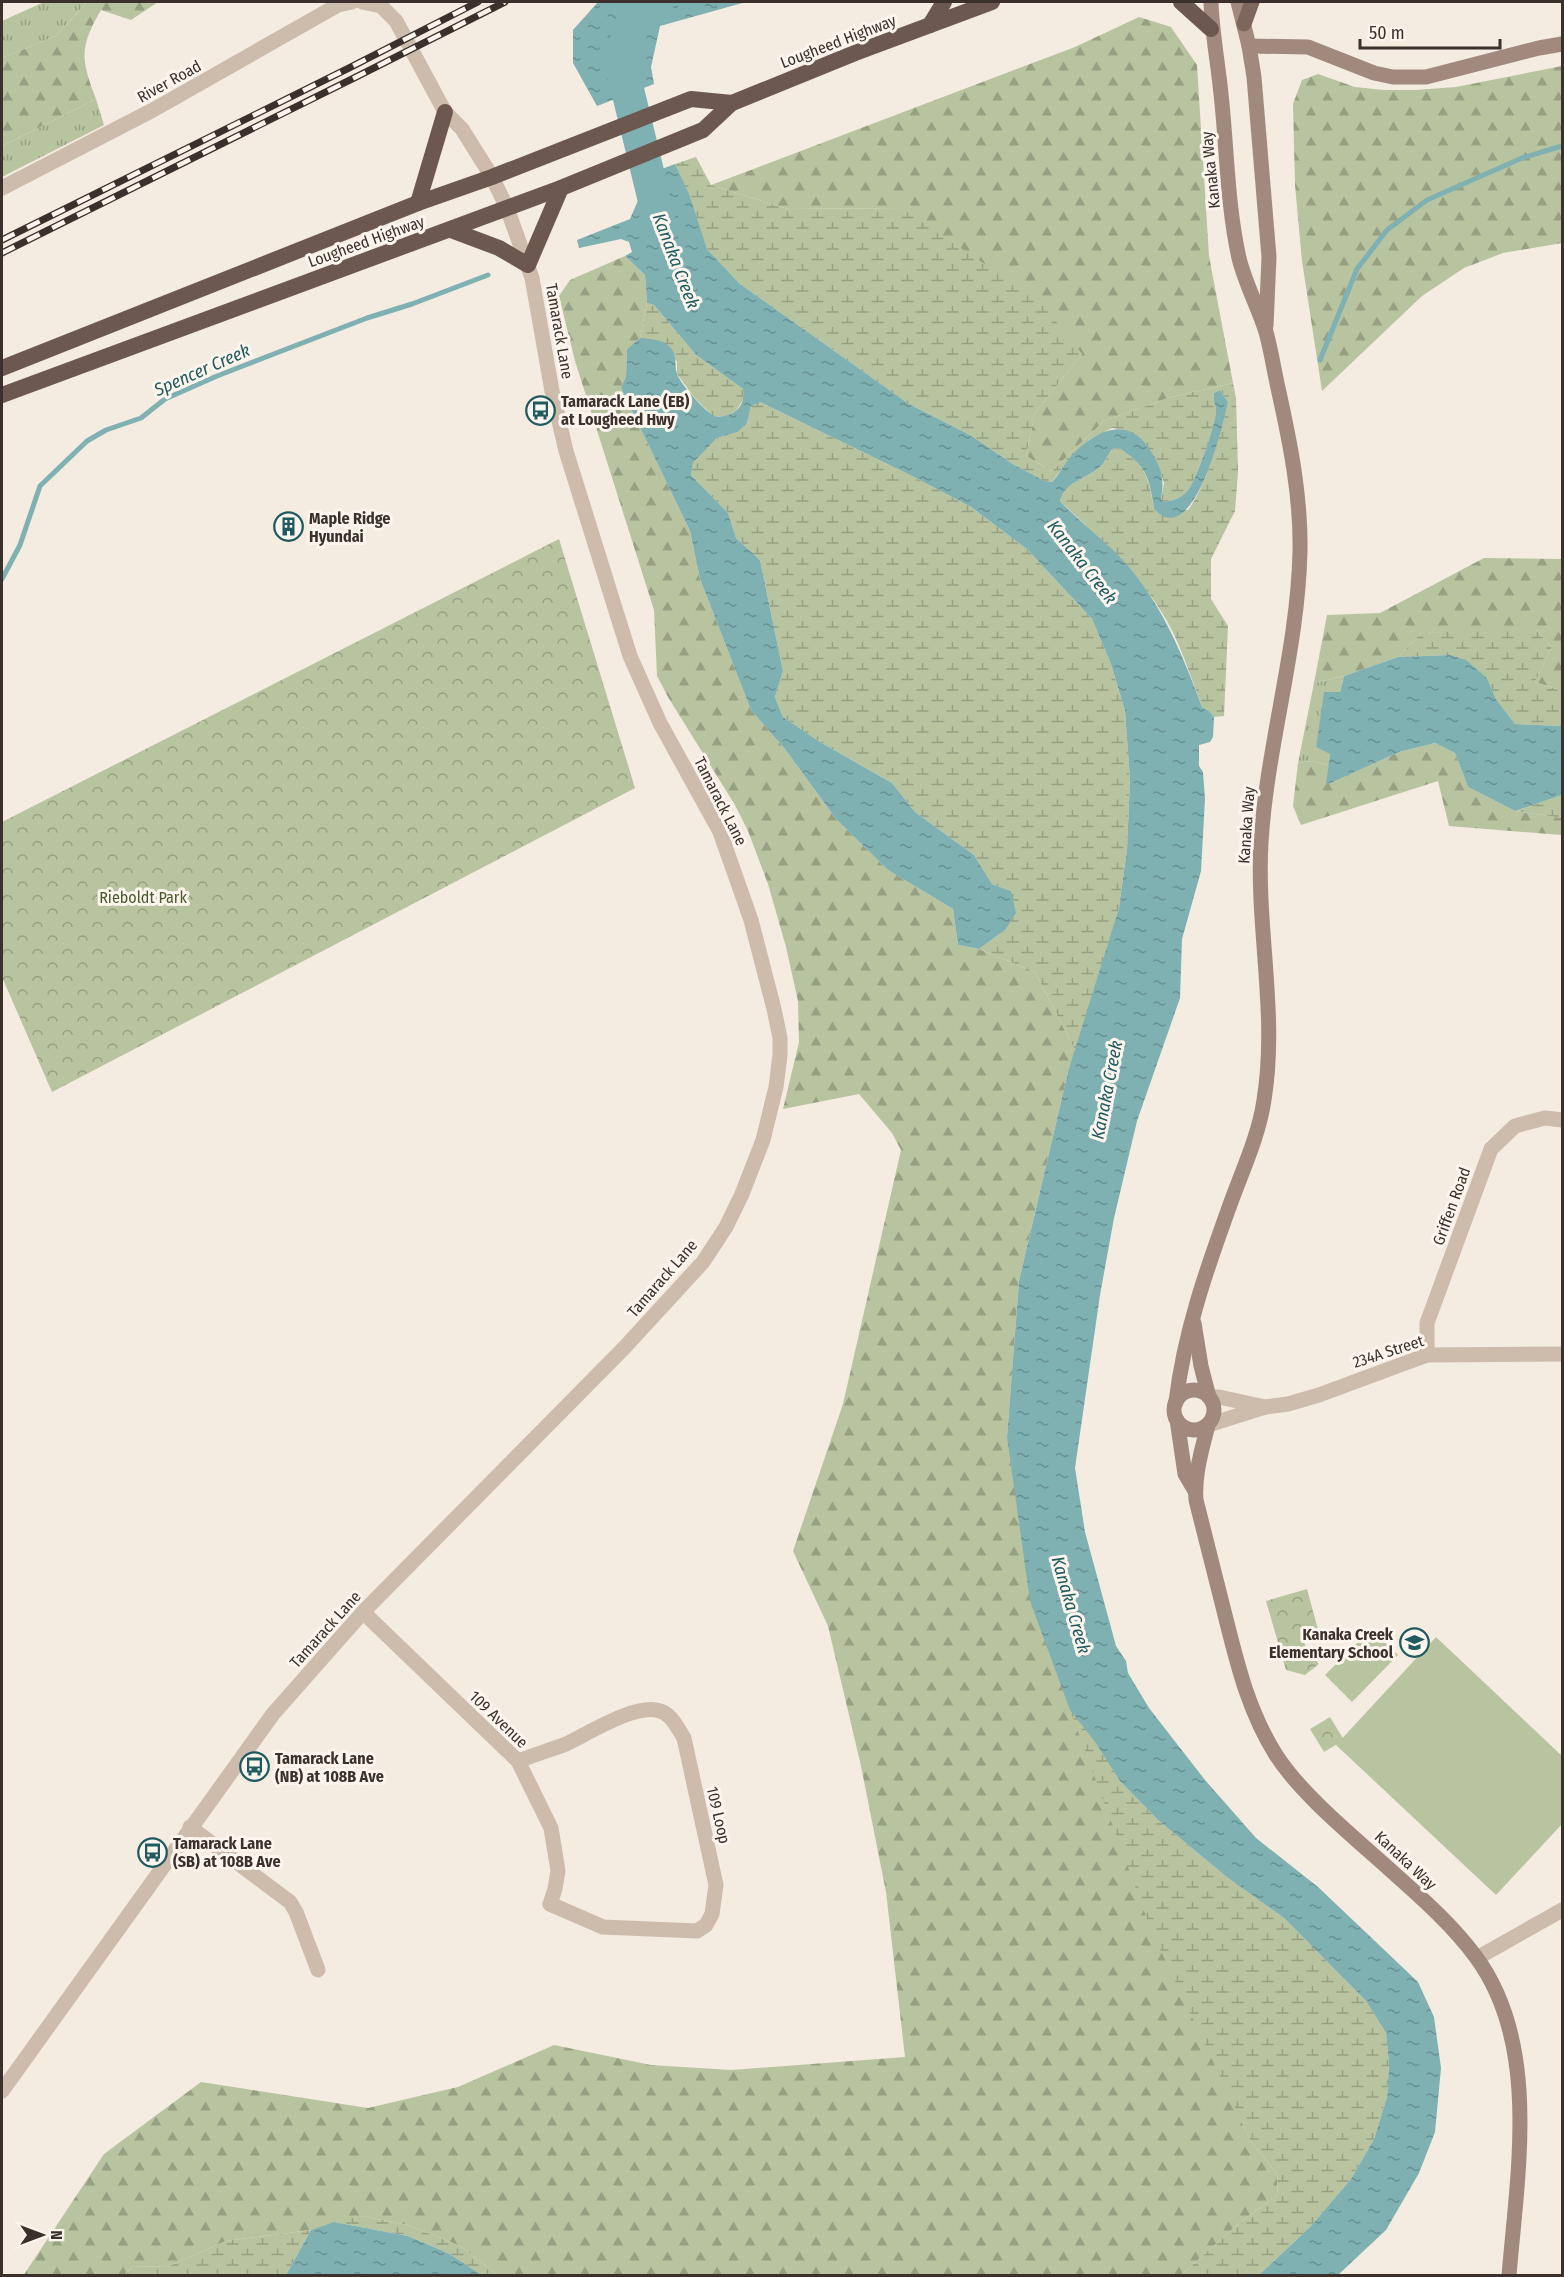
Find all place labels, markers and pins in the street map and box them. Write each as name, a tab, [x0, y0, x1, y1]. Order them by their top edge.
place label: Tamarack Lane (EB) at Lougheed Hwy	[561, 392, 689, 429]
bus stop icon: Tamarack Lane (EB) at Lougheed Hwy	[524, 394, 556, 426]
place label: Maple Ridge Hyundai	[309, 509, 390, 546]
building icon: Maple Ridge Hyundai	[272, 511, 304, 543]
place label: Kanaka Creek Elementary School	[1269, 1625, 1394, 1662]
school or university icon: Kanaka Creek Elementary School	[1398, 1627, 1430, 1659]
place label: Tamarack Lane (NB) at 108B Ave	[275, 1749, 384, 1786]
bus stop icon: Tamarack Lane (NB) at 108B Ave	[238, 1751, 270, 1783]
place label: Tamarack Lane (SB) at 108B Ave	[173, 1834, 281, 1871]
bus stop icon: Tamarack Lane (SB) at 108B Ave	[136, 1836, 168, 1868]

